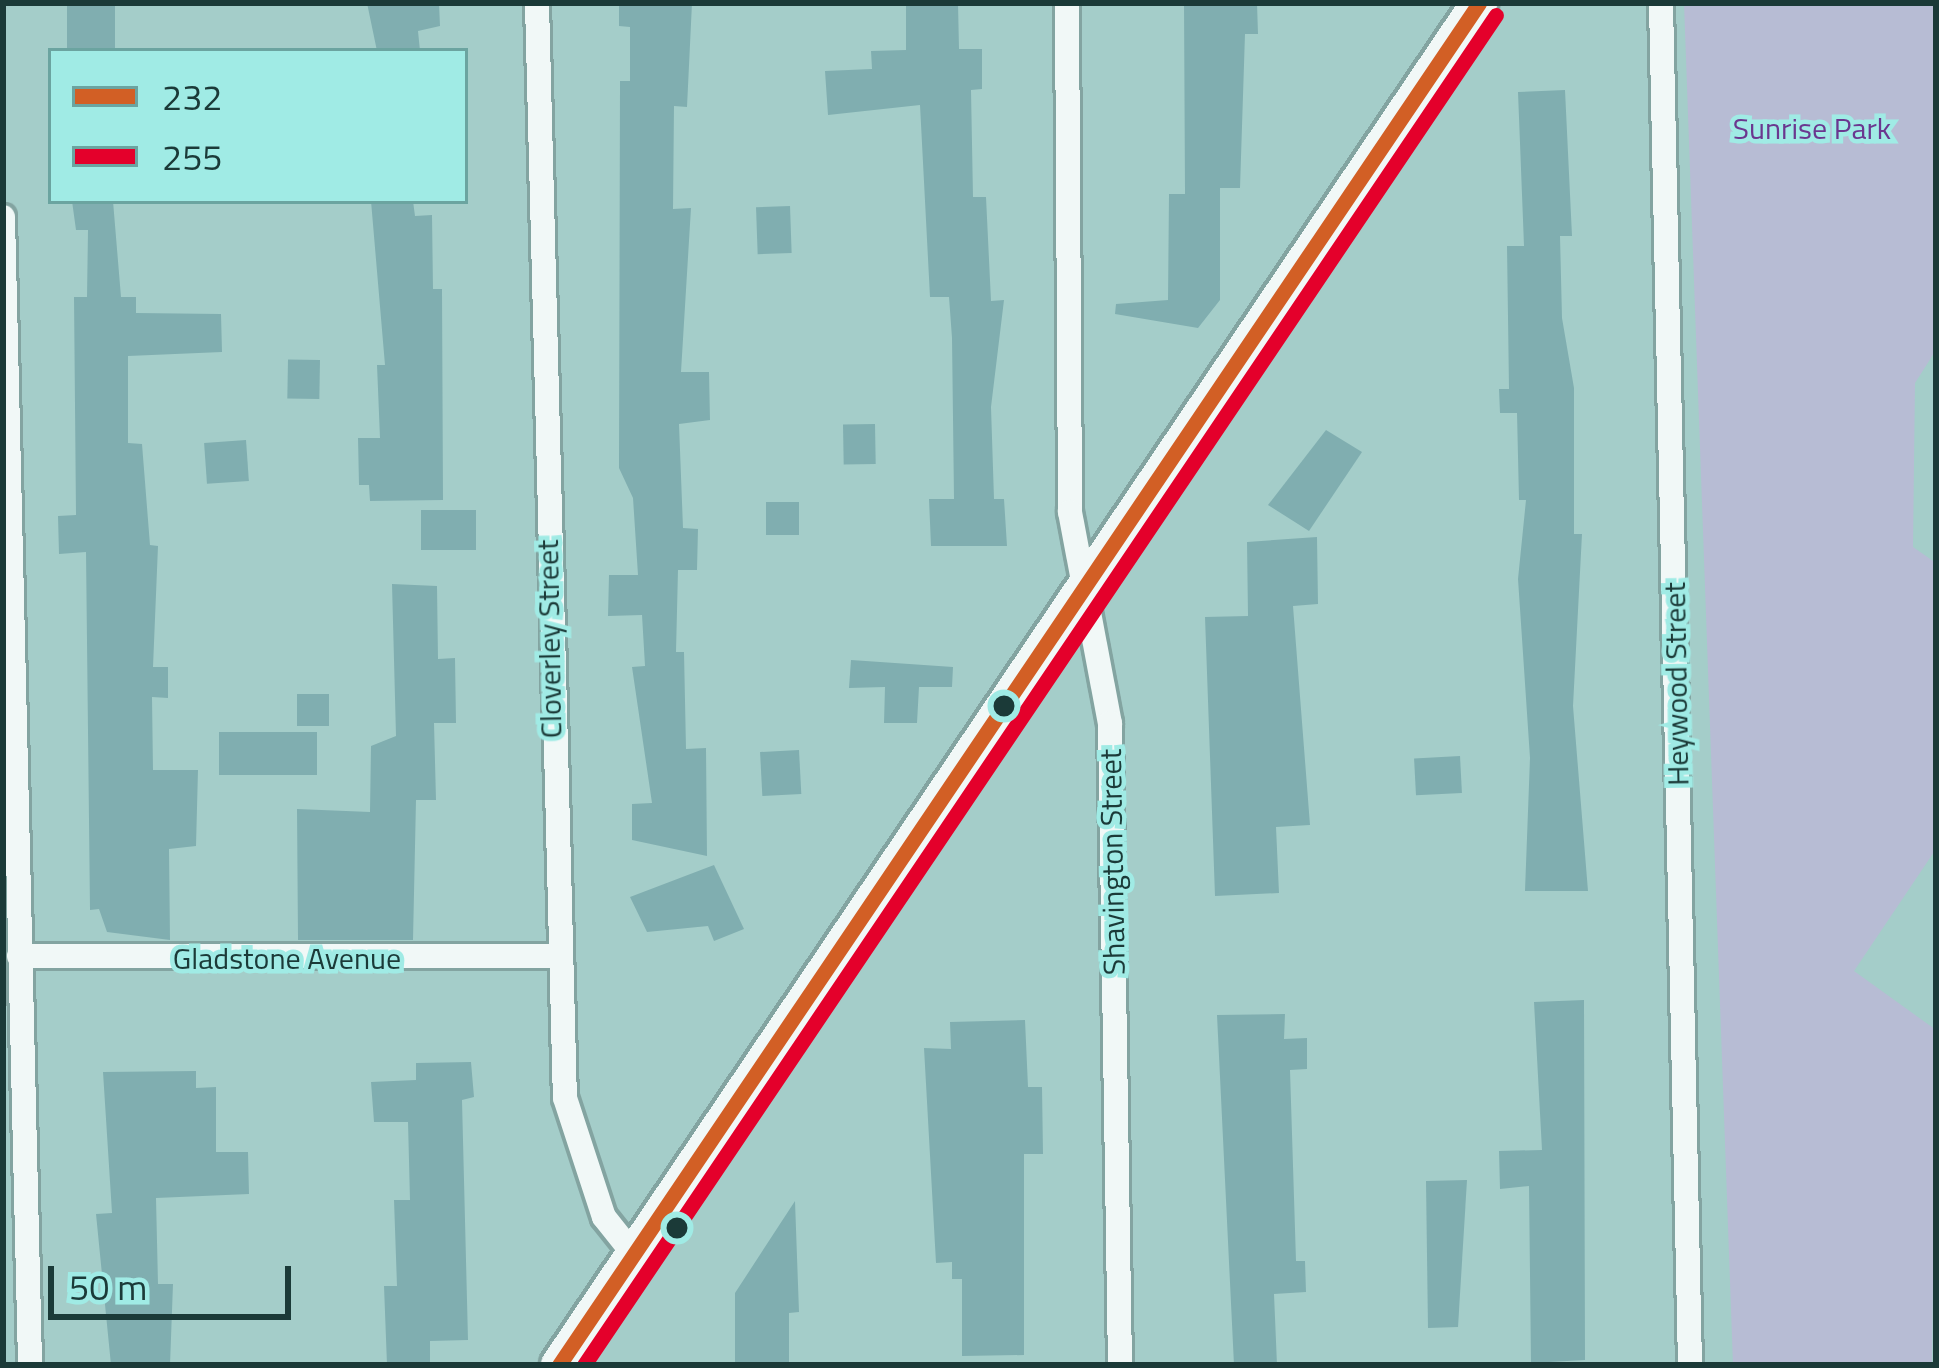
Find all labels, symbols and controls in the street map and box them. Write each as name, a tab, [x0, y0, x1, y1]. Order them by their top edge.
legend	[48, 48, 468, 204]
text: 232	[162, 69, 222, 124]
park label: Sunrise Park	[1733, 110, 1891, 146]
text: 255	[162, 129, 222, 184]
street label: Cloverley Street	[529, 539, 569, 739]
street label: Heywood Street	[1656, 582, 1696, 786]
unlabelled marker	[993, 695, 1015, 717]
street label: Shavington Street	[1092, 749, 1132, 975]
street label: Gladstone Avenue	[173, 940, 401, 976]
unlabelled marker	[666, 1217, 688, 1239]
scale bar	[54, 1242, 297, 1316]
text: 50 m	[69, 1259, 147, 1314]

